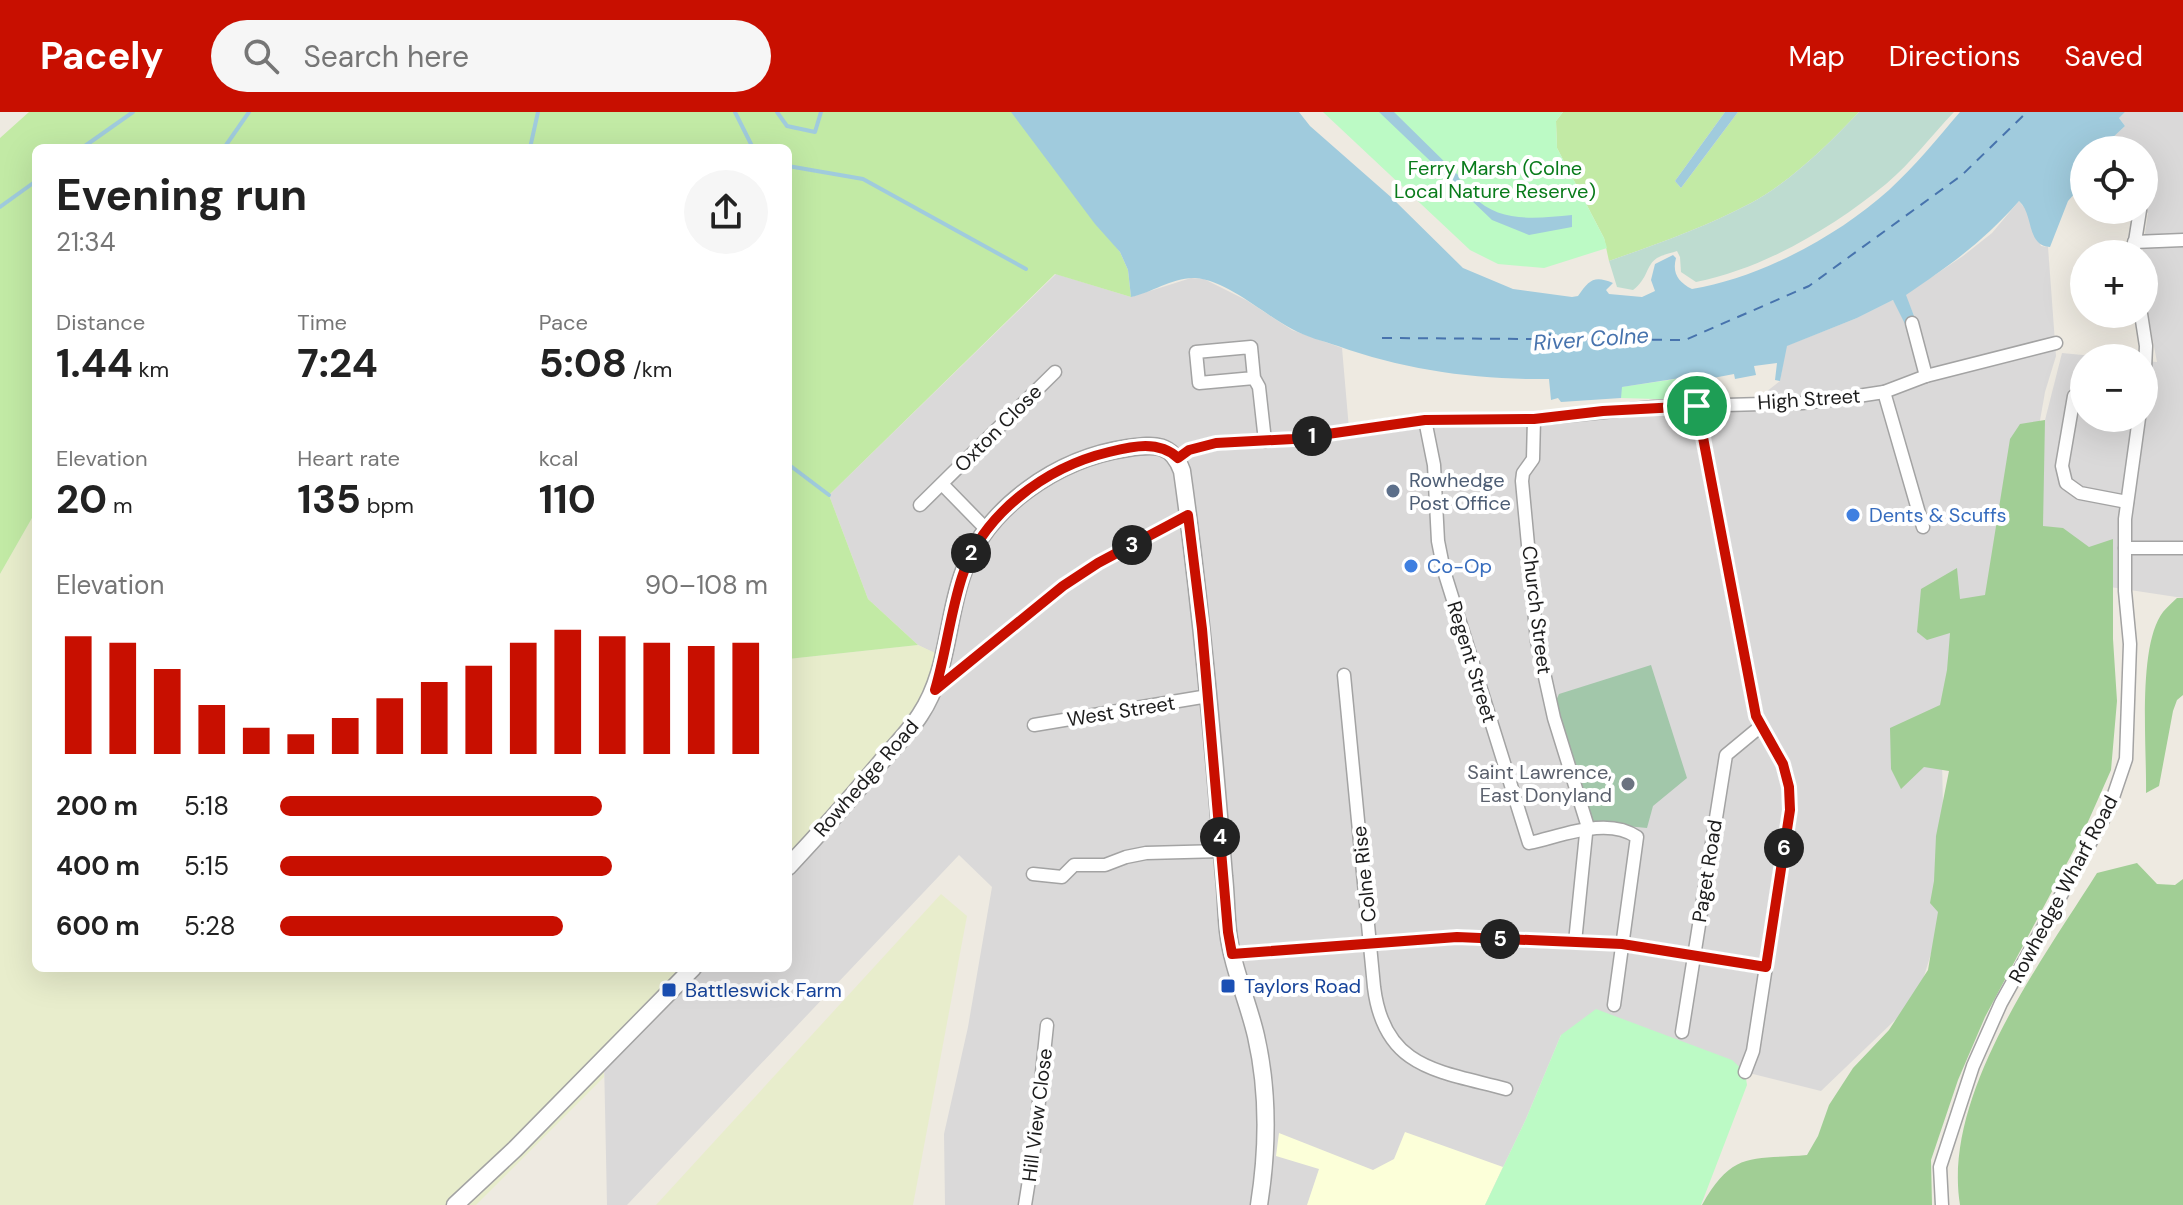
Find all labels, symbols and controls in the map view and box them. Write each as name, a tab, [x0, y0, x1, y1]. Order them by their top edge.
search box	[211, 20, 771, 92]
text: Pacely	[40, 31, 163, 81]
icon: search	[239, 34, 283, 78]
text: Search here	[303, 37, 469, 76]
text: Map	[1788, 38, 1845, 75]
text: Directions	[1889, 38, 2021, 75]
text: Saved	[2065, 38, 2143, 75]
map controls	[2070, 136, 2158, 432]
button: locate	[2070, 136, 2158, 224]
park label: Ferry Marsh (Colne Local Nature Reserve)	[1394, 155, 1596, 204]
text: Evening run	[56, 166, 307, 224]
button: share	[684, 170, 768, 254]
text: 21:34	[56, 225, 116, 259]
button: +	[2070, 240, 2158, 328]
text: Distance	[56, 308, 145, 337]
text: Time	[297, 308, 347, 337]
text: Pace	[539, 308, 588, 337]
water label: River Colne	[1532, 320, 1650, 358]
text: 1.44	[56, 337, 133, 389]
text: 7:24	[297, 337, 378, 389]
text: 5:08	[539, 337, 627, 389]
button: −	[2070, 344, 2158, 432]
text: km	[133, 355, 169, 384]
text: /km	[627, 355, 672, 384]
pin	[1663, 372, 1731, 440]
street label: Oxton Close	[949, 379, 1047, 477]
street label: High Street	[1757, 382, 1861, 416]
icon: arrive	[1675, 384, 1719, 428]
pin: 1	[1292, 416, 1332, 456]
text: 1	[1308, 421, 1316, 450]
text: Elevation	[56, 444, 148, 473]
text: Heart rate	[297, 444, 400, 473]
text: kcal	[539, 444, 578, 473]
place label: Rowhedge Post Office	[1409, 467, 1511, 516]
text: 20	[56, 473, 107, 525]
text: 135	[297, 473, 361, 525]
text: 110	[539, 473, 596, 525]
marker: Rowhedge Post Office	[1384, 482, 1402, 500]
text: m	[107, 491, 133, 520]
text: bpm	[361, 491, 414, 520]
place label: Dents & Scuffs	[1869, 502, 2007, 528]
marker: Dents & Scuffs	[1844, 506, 1862, 524]
pin: 3	[1112, 525, 1152, 565]
text: 3	[1125, 530, 1139, 559]
pin: 2	[951, 533, 991, 573]
text: 2	[965, 538, 977, 567]
street label: Church Street	[1516, 544, 1558, 676]
place label: Co-Op	[1427, 553, 1492, 579]
marker: Co-Op	[1402, 557, 1420, 575]
text: Elevation	[56, 568, 164, 602]
text: 90–108 m	[645, 568, 768, 602]
street label: Regent Street	[1441, 598, 1503, 726]
street label: West Street	[1065, 690, 1177, 732]
street label: Rowhedge Road	[808, 714, 924, 842]
place label: Saint Lawrence, East Donyland	[1467, 759, 1612, 808]
marker: Saint Lawrence, East Donyland	[1619, 775, 1637, 793]
text: 200 m	[56, 789, 138, 823]
text: 5:18	[184, 789, 229, 823]
street label: Rowhedge Wharf Road	[2003, 791, 2123, 987]
pin: 4	[1200, 817, 1240, 857]
street label: Paget Road	[1686, 818, 1728, 924]
text: 4	[1213, 822, 1227, 851]
street label: Colne Rise	[1346, 824, 1382, 924]
pin: 6	[1764, 828, 1804, 868]
text: 6	[1777, 833, 1791, 862]
text: 400 m	[56, 849, 140, 883]
text: 5:15	[184, 849, 229, 883]
text: 600 m	[56, 909, 140, 943]
text: 5:28	[184, 909, 235, 943]
pin: 5	[1480, 919, 1520, 959]
text: 5	[1493, 924, 1507, 953]
place label: Taylors Road	[1244, 973, 1361, 999]
place label: Battleswick Farm	[685, 977, 842, 1003]
marker: Taylors Road	[1219, 977, 1237, 995]
marker: Battleswick Farm	[660, 981, 678, 999]
street label: Hill View Close	[1016, 1047, 1058, 1183]

